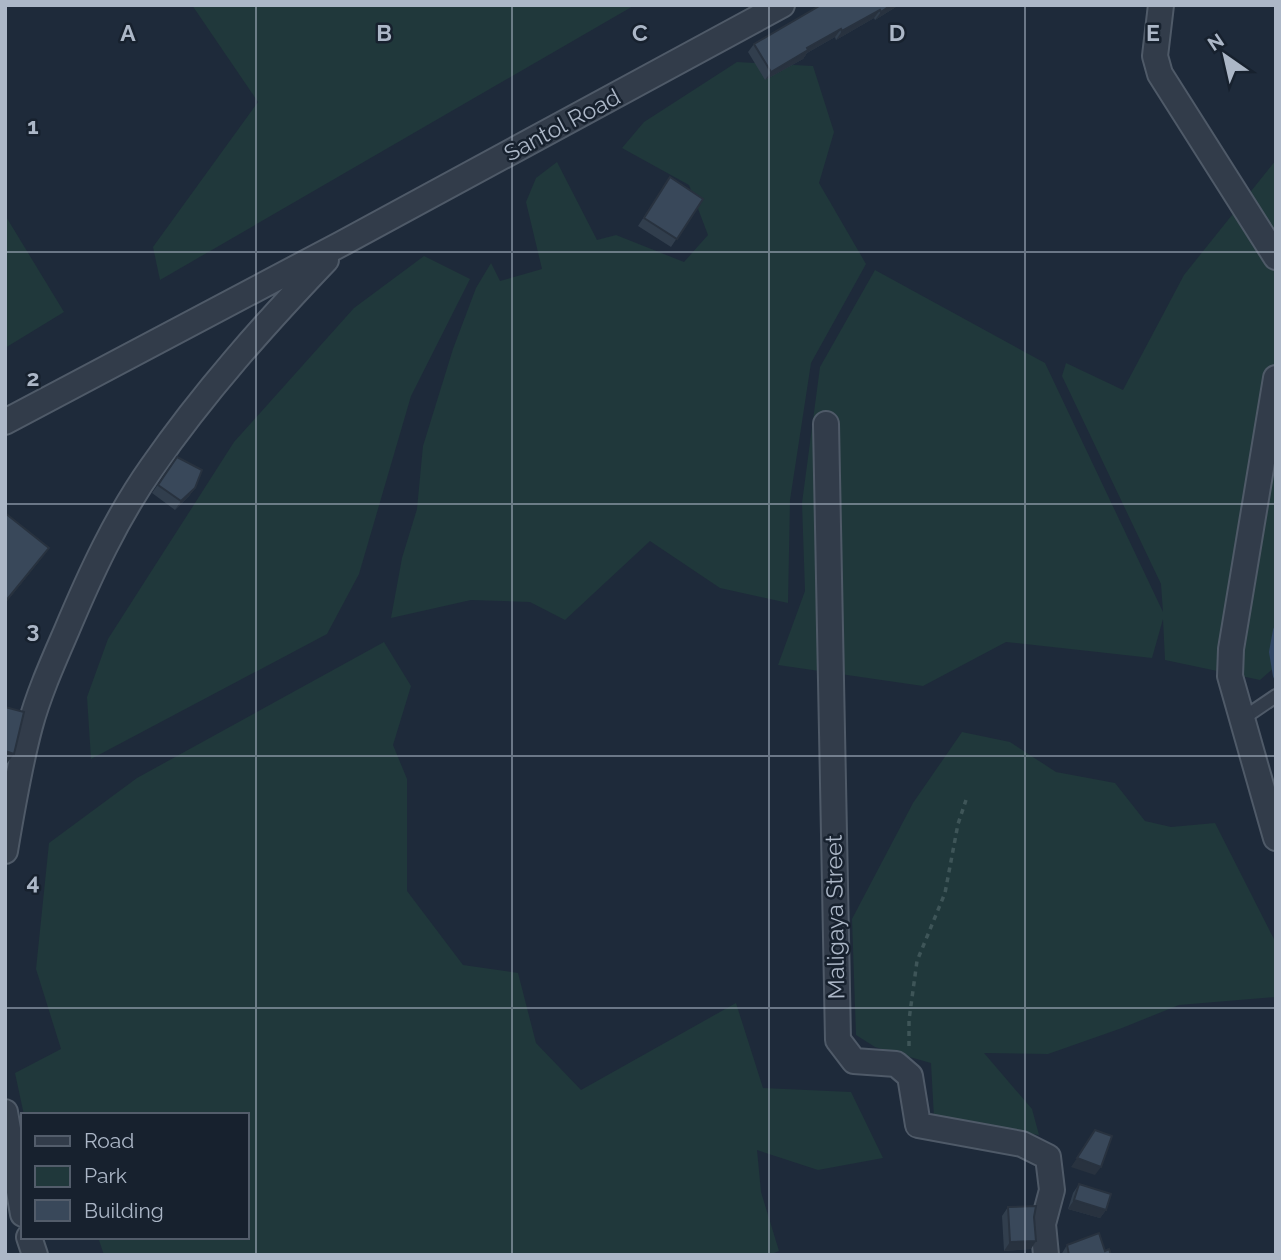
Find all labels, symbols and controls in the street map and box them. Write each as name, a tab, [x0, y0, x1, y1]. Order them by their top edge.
text: A	[120, 19, 136, 46]
text: B	[376, 19, 392, 46]
text: C	[632, 19, 648, 46]
text: D	[889, 19, 905, 46]
text: E	[1146, 19, 1160, 46]
north arrow	[1190, 21, 1260, 91]
text: N	[1203, 29, 1228, 55]
street label: Santol Road	[499, 83, 624, 166]
text: 1	[27, 112, 39, 139]
text: 2	[27, 364, 39, 391]
text: 3	[27, 616, 39, 643]
street label: Maligaya Street	[820, 834, 849, 1000]
text: 4	[26, 868, 40, 895]
legend	[21, 1113, 248, 1239]
text: Road	[84, 1128, 134, 1153]
text: Park	[84, 1163, 127, 1188]
text: Building	[84, 1198, 164, 1223]

